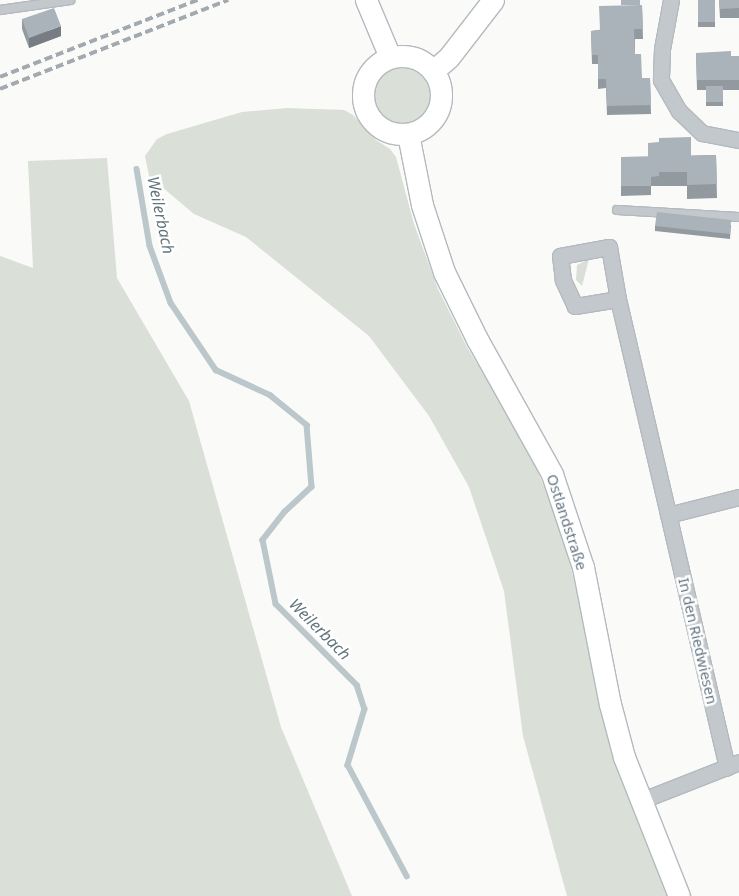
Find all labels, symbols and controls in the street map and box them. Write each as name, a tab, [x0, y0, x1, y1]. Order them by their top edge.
water label: Weilerbach	[143, 174, 179, 256]
street label: Ostlandstraße	[543, 472, 591, 572]
street label: In den Riedwiesen	[675, 576, 721, 706]
water label: Weilerbach	[285, 594, 355, 664]

